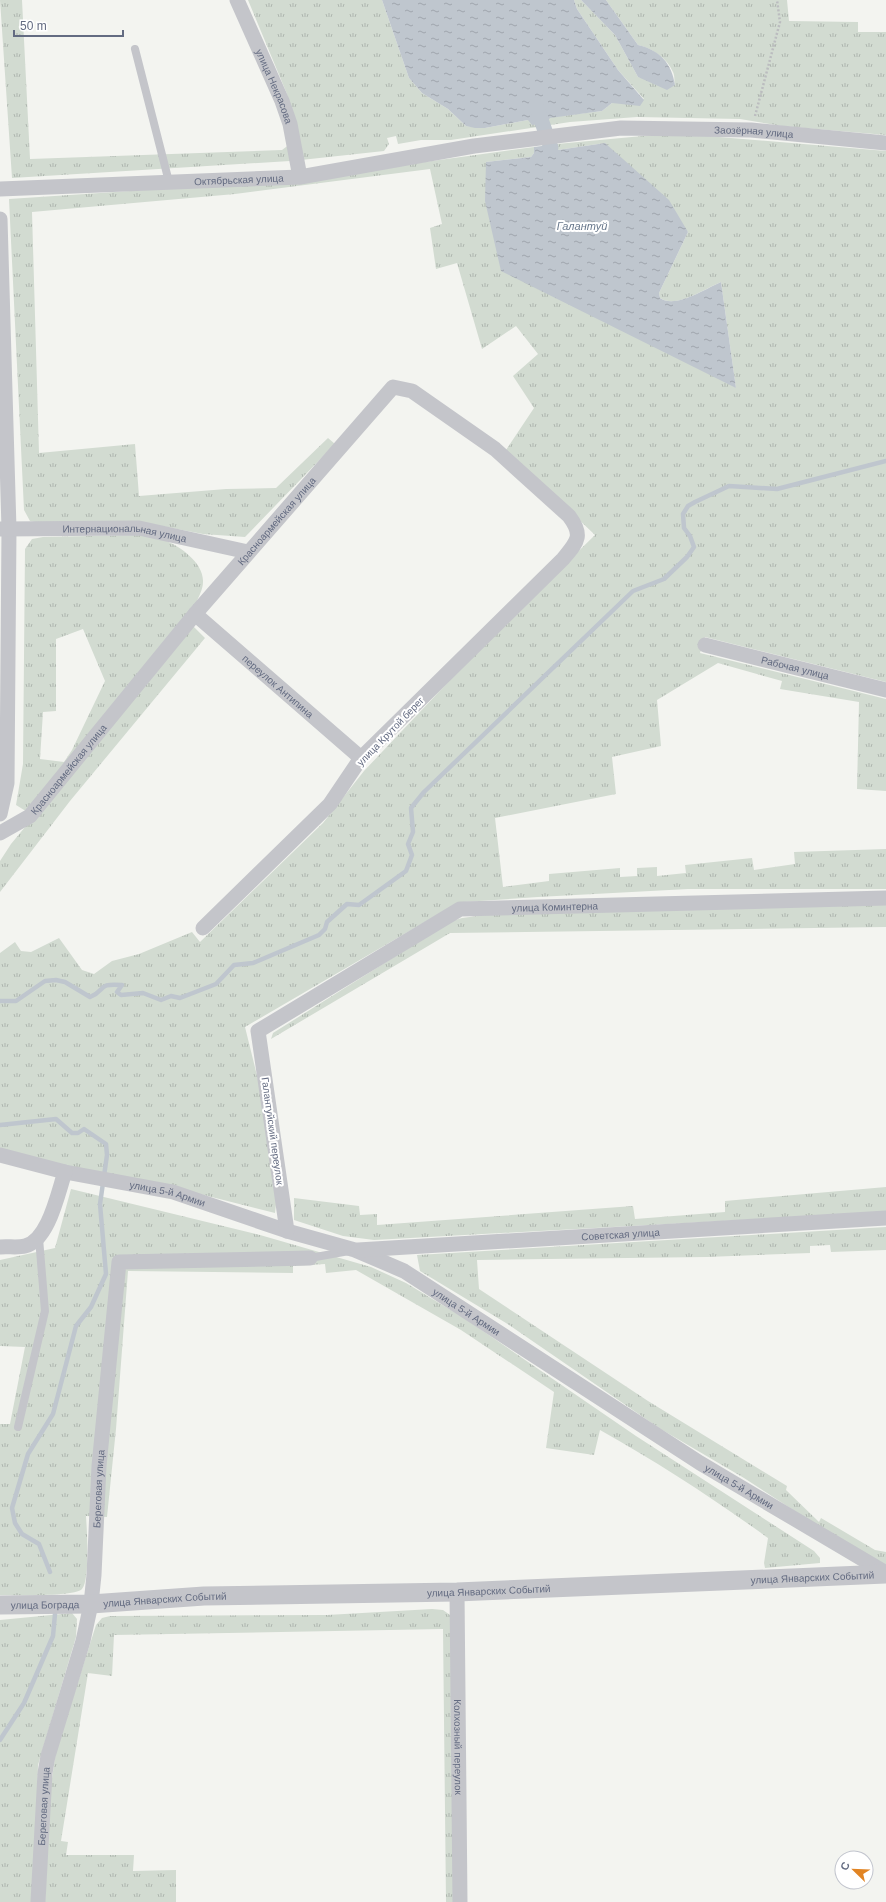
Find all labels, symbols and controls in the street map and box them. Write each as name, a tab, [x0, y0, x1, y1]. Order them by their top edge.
scale bar	[14, 12, 123, 38]
text: 50 m	[20, 19, 47, 33]
street label: улица Некрасова	[253, 47, 295, 126]
street label: Заозёрная улица	[714, 124, 794, 140]
street label: Октябрьская улица	[194, 173, 284, 187]
water label: Галантуй	[557, 220, 607, 232]
street label: Красноармейская улица	[235, 475, 318, 567]
street label: Интернациональная улица	[62, 523, 188, 544]
street label: переулок Антипина	[240, 653, 316, 720]
street label: Рабочая улица	[760, 654, 831, 682]
street label: улица Крутой берег	[355, 695, 426, 768]
street label: Красноармейская улица	[29, 722, 109, 817]
street label: улица Коминтерна	[512, 900, 599, 914]
street label: Галантуйский переулок	[260, 1077, 286, 1186]
street label: улица 5-й Армии	[129, 1179, 207, 1209]
street label: Советская улица	[581, 1227, 661, 1242]
street label: улица 5-й Армии	[431, 1286, 502, 1338]
street label: Береговая улица	[91, 1449, 107, 1528]
street label: улица 5-й Армии	[703, 1462, 775, 1511]
street label: улица Январских Событий	[750, 1570, 874, 1586]
street label: улица Январских Событий	[427, 1583, 551, 1598]
street label: улица Январских Событий	[103, 1591, 227, 1609]
street label: улица Бограда	[11, 1599, 80, 1611]
street label: Колхозный переулок	[452, 1699, 464, 1796]
street label: Береговая улица	[36, 1766, 52, 1846]
north arrow	[834, 1850, 874, 1890]
text: С	[838, 1860, 852, 1872]

